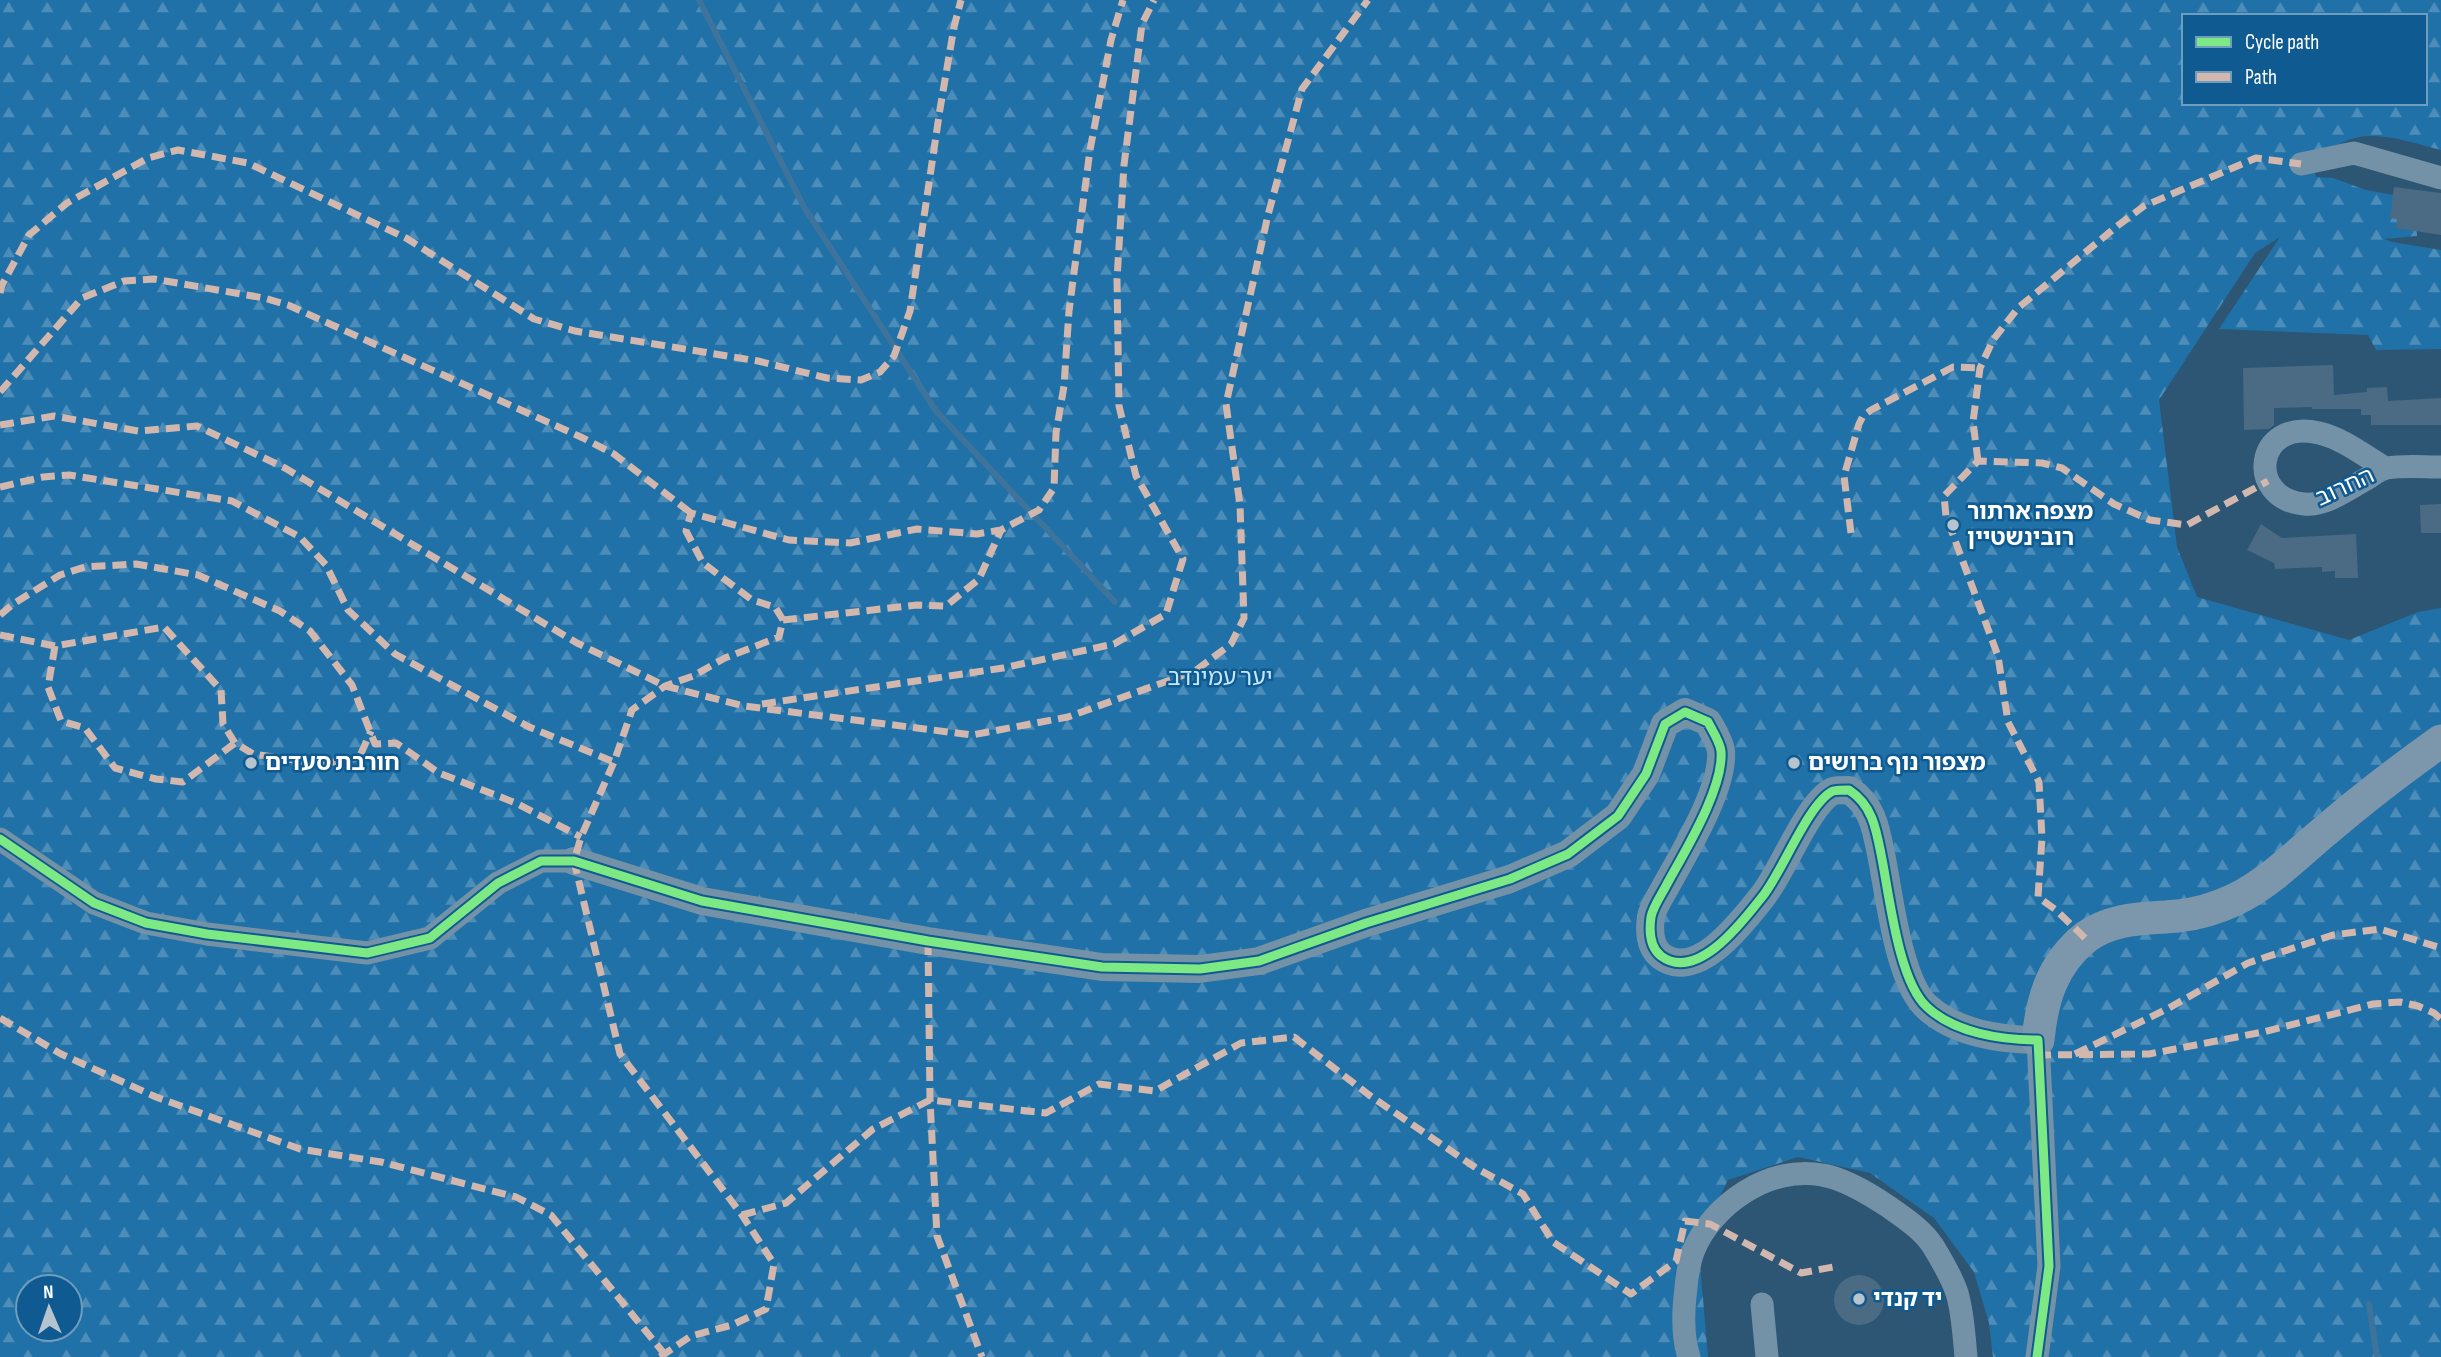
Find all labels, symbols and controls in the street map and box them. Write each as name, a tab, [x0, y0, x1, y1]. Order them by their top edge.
legend	[2182, 14, 2427, 105]
text: Cycle path	[2245, 30, 2319, 55]
text: Path	[2245, 65, 2277, 90]
street label: החרוב	[2311, 461, 2379, 513]
place label: מצפה ארתור רובינשטיין	[1967, 498, 2093, 552]
marker: מצפה ארתור רובינשטיין	[1945, 517, 1961, 533]
park label: יער עמינדב	[1167, 664, 1273, 692]
place label: חורבת סעדים	[265, 749, 400, 777]
place label: מצפור נוף ברושים	[1808, 749, 1986, 777]
marker: חורבת סעדים	[243, 755, 259, 771]
marker: מצפור נוף ברושים	[1786, 755, 1802, 771]
north arrow	[14, 1273, 84, 1343]
text: N	[43, 1281, 54, 1304]
place label: יד קנדי	[1873, 1285, 1942, 1313]
marker: יד קנדי	[1851, 1291, 1867, 1307]

